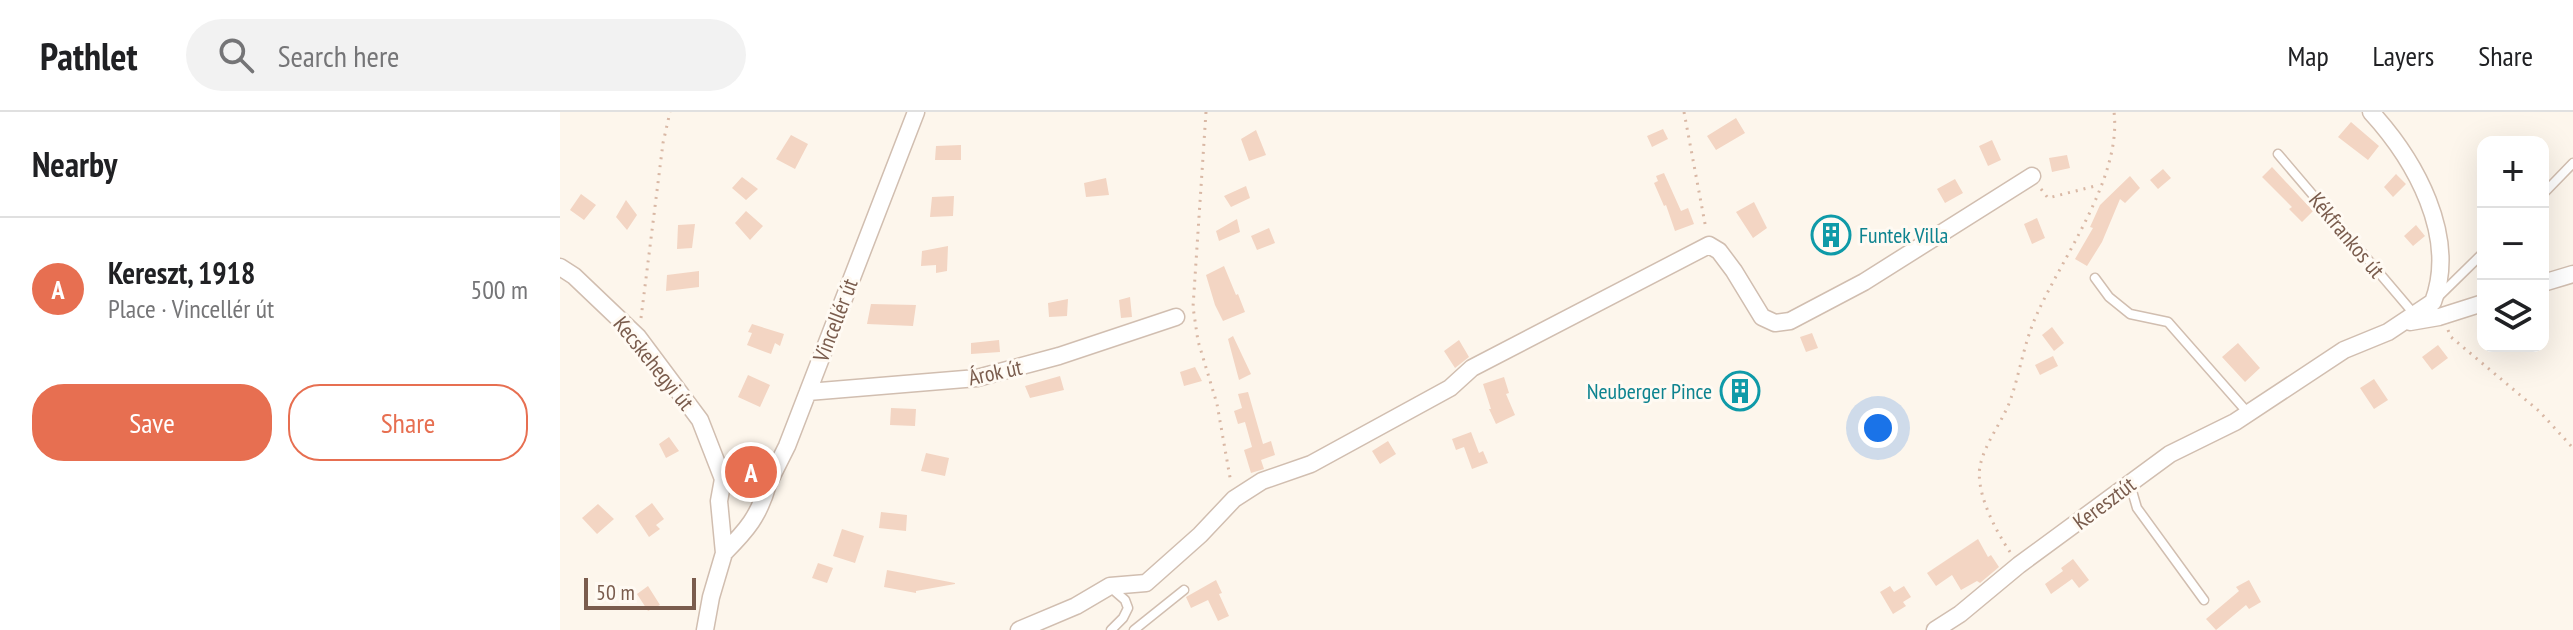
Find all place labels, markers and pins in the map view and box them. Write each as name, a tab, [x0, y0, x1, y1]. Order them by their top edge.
building icon: Funtek Villa	[1810, 214, 1852, 256]
place label: Funtek Villa	[1859, 221, 1948, 249]
building icon: Neuberger Pince	[1719, 370, 1761, 412]
place label: Neuberger Pince	[1587, 377, 1712, 405]
pin: A	[725, 442, 777, 502]

